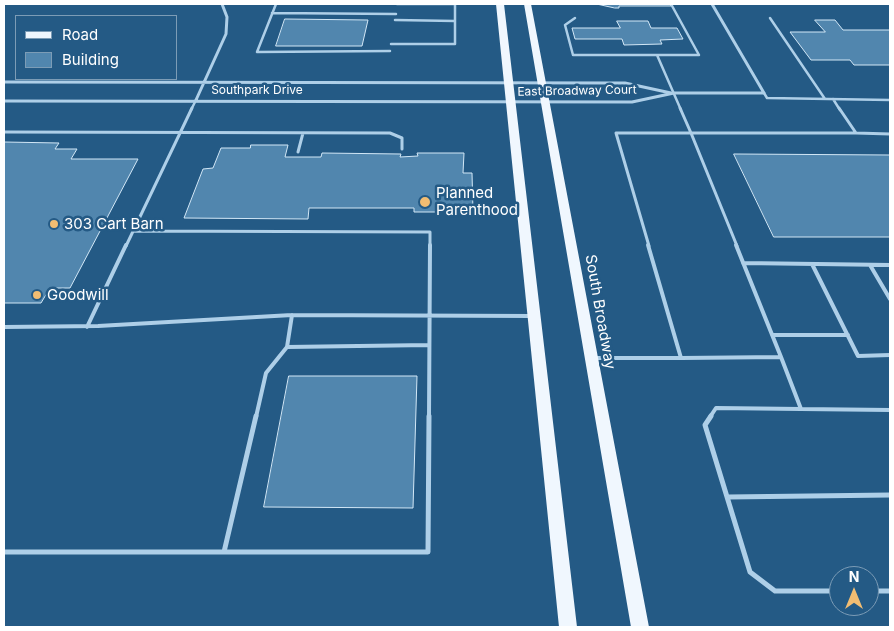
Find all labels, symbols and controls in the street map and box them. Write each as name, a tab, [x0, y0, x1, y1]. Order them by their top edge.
legend	[15, 15, 178, 80]
text: Road	[62, 25, 98, 44]
text: Building	[62, 50, 119, 69]
street label: Southpark Drive	[211, 83, 303, 97]
street label: East Broadway Court	[517, 83, 637, 99]
place label: Planned Parenthood	[436, 184, 518, 219]
marker: Planned Parenthood	[418, 195, 432, 209]
place label: 303 Cart Barn	[64, 215, 164, 233]
marker: 303 Cart Barn	[48, 218, 60, 230]
street label: South Broadway	[581, 253, 619, 371]
place label: Goodwill	[47, 286, 109, 304]
marker: Goodwill	[31, 289, 43, 301]
north arrow	[829, 566, 879, 616]
text: N	[849, 568, 859, 585]

